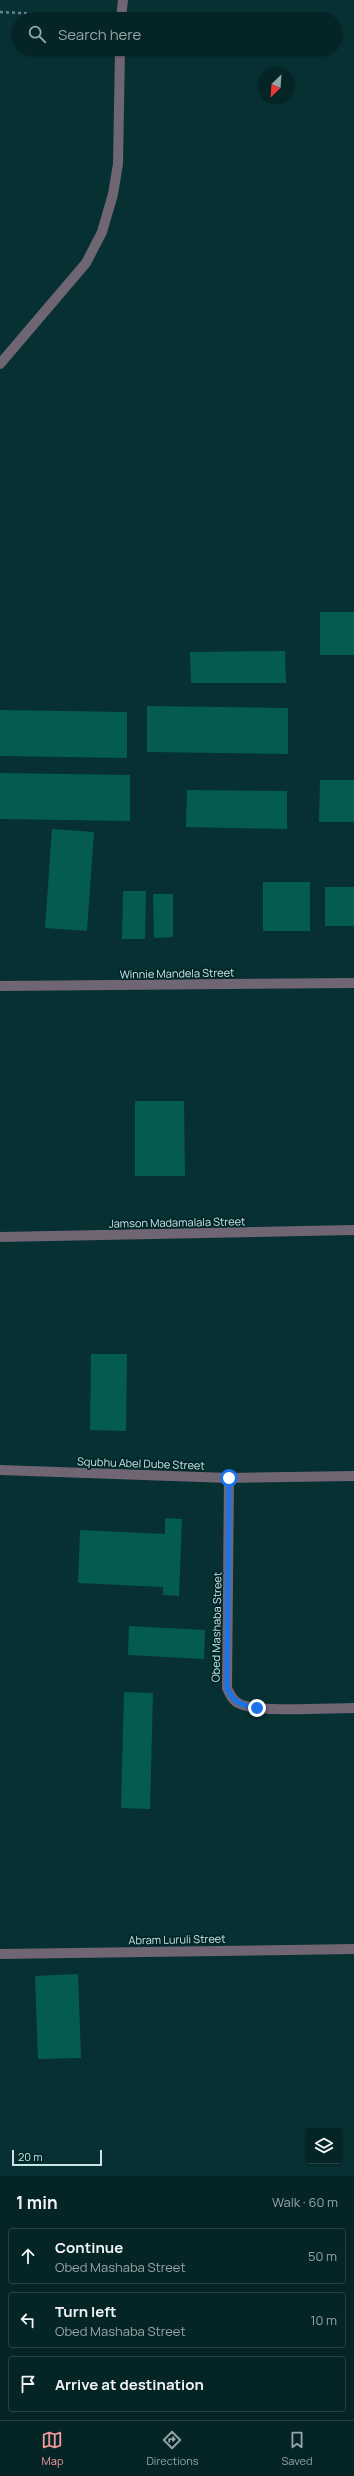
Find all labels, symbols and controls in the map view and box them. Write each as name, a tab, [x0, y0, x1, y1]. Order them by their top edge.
search box	[12, 12, 342, 56]
icon: search	[26, 23, 48, 45]
text: Search here	[58, 24, 141, 45]
north arrow	[258, 68, 294, 104]
street label: Winnie Mandela Street	[119, 964, 235, 982]
street label: Jamson Madamalala Street	[108, 1213, 246, 1231]
street label: Squbhu Abel Dube Street	[77, 1453, 205, 1473]
route start	[220, 1469, 238, 1487]
street label: Obed Mashaba Street	[208, 1572, 224, 1682]
route end	[248, 1699, 266, 1717]
street label: Abram Luruli Street	[128, 1931, 226, 1947]
map controls	[306, 2128, 342, 2164]
button: layers	[306, 2128, 342, 2164]
scale bar	[12, 2148, 102, 2167]
text: 20 m	[18, 2149, 43, 2164]
text: 1 min	[16, 2191, 58, 2214]
text: Walk · 60 m	[272, 2193, 338, 2211]
text: Continue	[55, 2237, 123, 2258]
icon: ahead	[17, 2245, 39, 2267]
text: 50 m	[308, 2247, 337, 2265]
text: Obed Mashaba Street	[55, 2258, 186, 2276]
text: Turn left	[55, 2301, 117, 2322]
icon: left	[17, 2309, 39, 2331]
text: 10 m	[310, 2311, 337, 2329]
text: Obed Mashaba Street	[55, 2322, 186, 2340]
icon: arrive	[17, 2373, 39, 2395]
text: Arrive at destination	[55, 2374, 204, 2395]
tab: Map	[41, 2429, 63, 2468]
tab: Directions	[146, 2429, 199, 2468]
tab: Saved	[282, 2429, 313, 2468]

